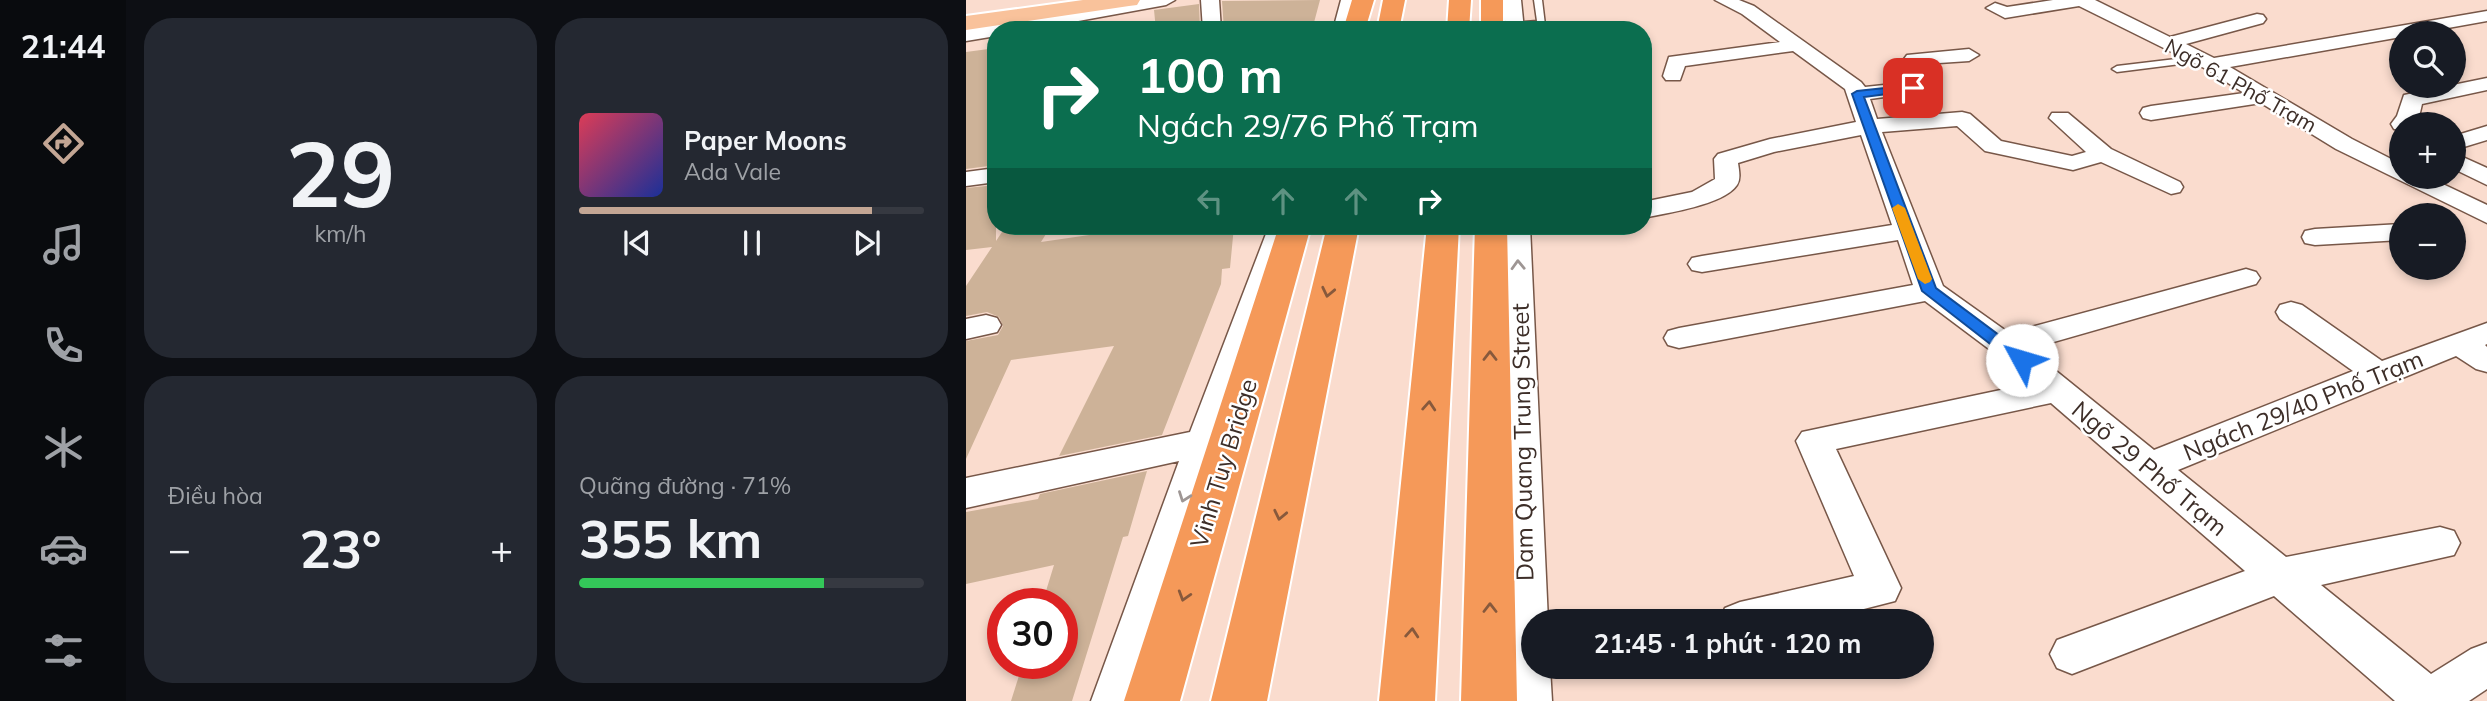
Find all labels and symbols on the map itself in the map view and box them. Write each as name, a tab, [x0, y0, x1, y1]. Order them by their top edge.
street label: Ngõ 61 Phố Trạm	[2160, 32, 2322, 138]
pin	[1883, 58, 1943, 118]
one-way arrow	[1510, 260, 1525, 271]
one-way arrow	[1322, 286, 1337, 298]
street label: Dam Quang Trung Street	[1505, 303, 1539, 581]
position arrow	[1985, 323, 2059, 397]
street label: Ngách 29/40 Phố Trạm	[2179, 343, 2427, 467]
one-way arrow	[1482, 351, 1498, 361]
street label: Vinh Tuy Bridge	[1183, 375, 1263, 551]
street label: Ngõ 29 Phố Trạm	[2066, 394, 2234, 542]
one-way arrow	[1421, 400, 1436, 411]
one-way arrow	[1178, 491, 1192, 503]
one-way arrow	[1273, 509, 1288, 521]
speed limit sign: 30	[987, 588, 1078, 679]
one-way arrow	[1177, 590, 1192, 602]
one-way arrow	[1482, 603, 1498, 613]
one-way arrow	[1404, 627, 1419, 638]

